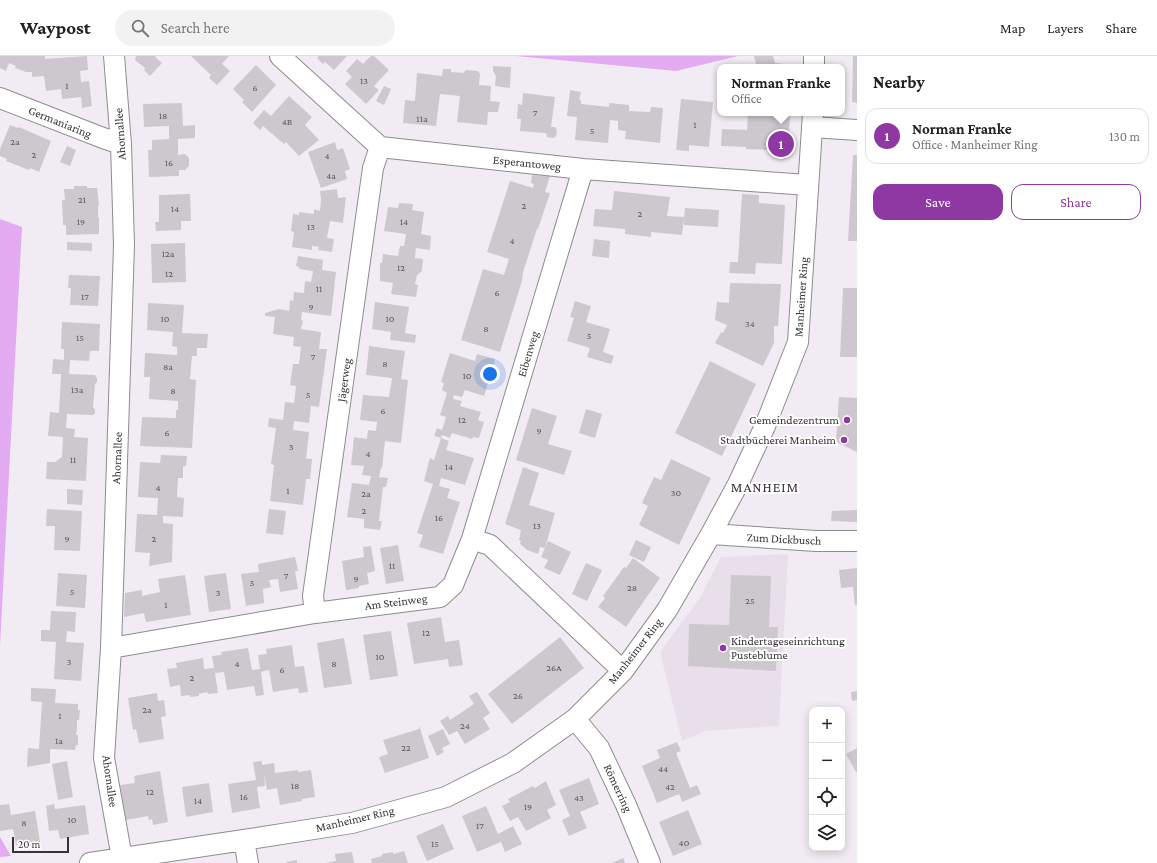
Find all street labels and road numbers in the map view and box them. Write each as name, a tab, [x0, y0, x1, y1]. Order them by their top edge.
street label: Germaniaring	[26, 103, 94, 141]
street label: Ahornallee	[111, 107, 129, 161]
street label: Esperantoweg	[492, 152, 562, 174]
street label: Manheimer Ring	[791, 256, 811, 338]
street label: Eibenweg	[514, 329, 542, 379]
street label: Jägerweg	[334, 357, 354, 404]
street label: Ahornallee	[109, 432, 125, 484]
street label: Zum Dickbusch	[746, 530, 822, 548]
street label: Am Steinweg	[364, 591, 428, 613]
street label: Manheimer Ring	[605, 615, 665, 687]
street label: Ahornallee	[99, 754, 121, 808]
street label: Römerring	[601, 762, 635, 814]
street label: Manheimer Ring	[314, 803, 396, 835]

